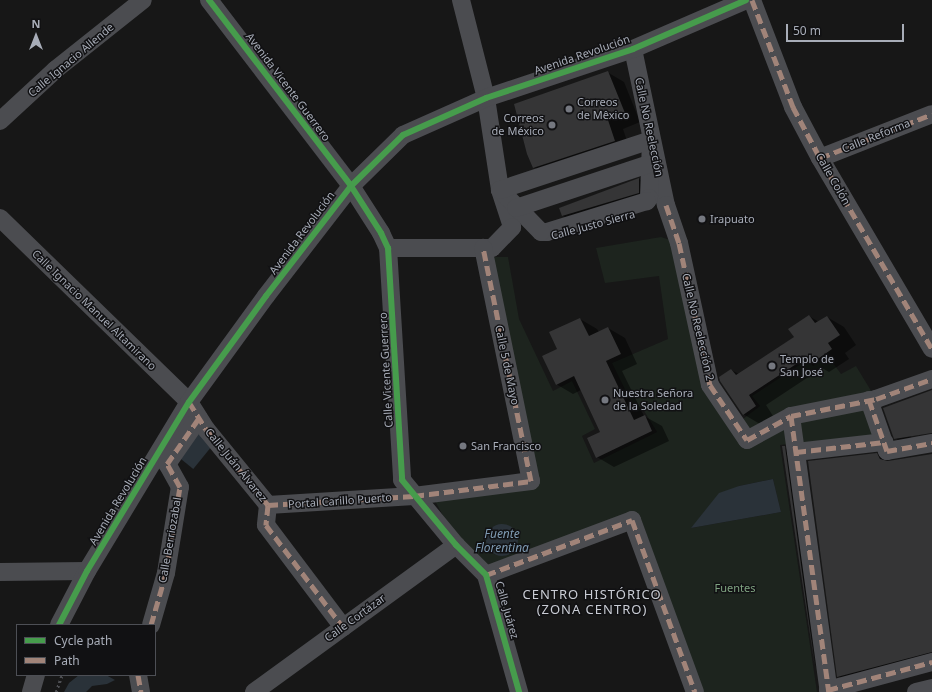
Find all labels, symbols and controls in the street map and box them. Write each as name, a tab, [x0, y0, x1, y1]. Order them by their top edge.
north arrow	[16, 16, 56, 56]
text: N	[32, 16, 40, 31]
scale bar	[788, 16, 906, 42]
street label: Calle Ignacio Allende	[26, 20, 116, 100]
text: 50 m	[793, 22, 821, 39]
street label: Avenida Vicente Guerrero	[243, 30, 333, 144]
street label: Avenida Revolución	[532, 32, 632, 78]
street label: Calle No Reelección	[632, 76, 666, 178]
place label: Correos de Mêxico	[577, 96, 629, 122]
marker: Correos de Mêxico	[564, 104, 574, 114]
place label: Correos de México	[492, 112, 544, 138]
street label: Calle Reforma	[840, 116, 912, 156]
marker: Correos de México	[547, 120, 557, 130]
street label: Calle Colón	[813, 151, 853, 207]
street label: Avenida Revolución	[266, 189, 338, 277]
street label: Calle Justo Sierra	[549, 207, 637, 243]
place label: Irapuato	[710, 212, 755, 226]
marker: Irapuato	[697, 214, 707, 224]
street label: Calle Ignacio Manuel Altamirano	[29, 247, 159, 373]
street label: Calle No Reelección 2	[679, 272, 717, 382]
street label: Calle Vicente Guerrero	[376, 312, 396, 428]
street label: Calle 5 de Mayo	[492, 324, 522, 406]
place label: Templo de San José	[780, 353, 834, 379]
marker: Templo de San José	[767, 361, 777, 371]
place label: Nuestra Señora de la Soledad	[613, 387, 693, 413]
marker: Nuestra Señora de la Soledad	[600, 395, 610, 405]
street label: Calle Juán Álvarez	[202, 426, 270, 504]
place label: San Francisco	[471, 439, 541, 453]
marker: San Francisco	[458, 441, 468, 451]
street label: Avenida Revolución	[86, 455, 150, 547]
street label: Portal Carillo Puerto	[288, 491, 392, 511]
street label: Calle Berriozabal	[156, 496, 184, 584]
water label: Fuente Florentina	[475, 527, 529, 555]
street label: Calle Juárez	[492, 580, 522, 640]
park label: Fuentes	[715, 581, 755, 595]
district label: CENTRO HISTÓRICO (ZONA CENTRO)	[522, 587, 662, 618]
street label: Calle Cortázar	[322, 591, 388, 645]
legend	[16, 624, 156, 676]
text: Cycle path	[54, 632, 112, 649]
text: Path	[54, 652, 80, 669]

